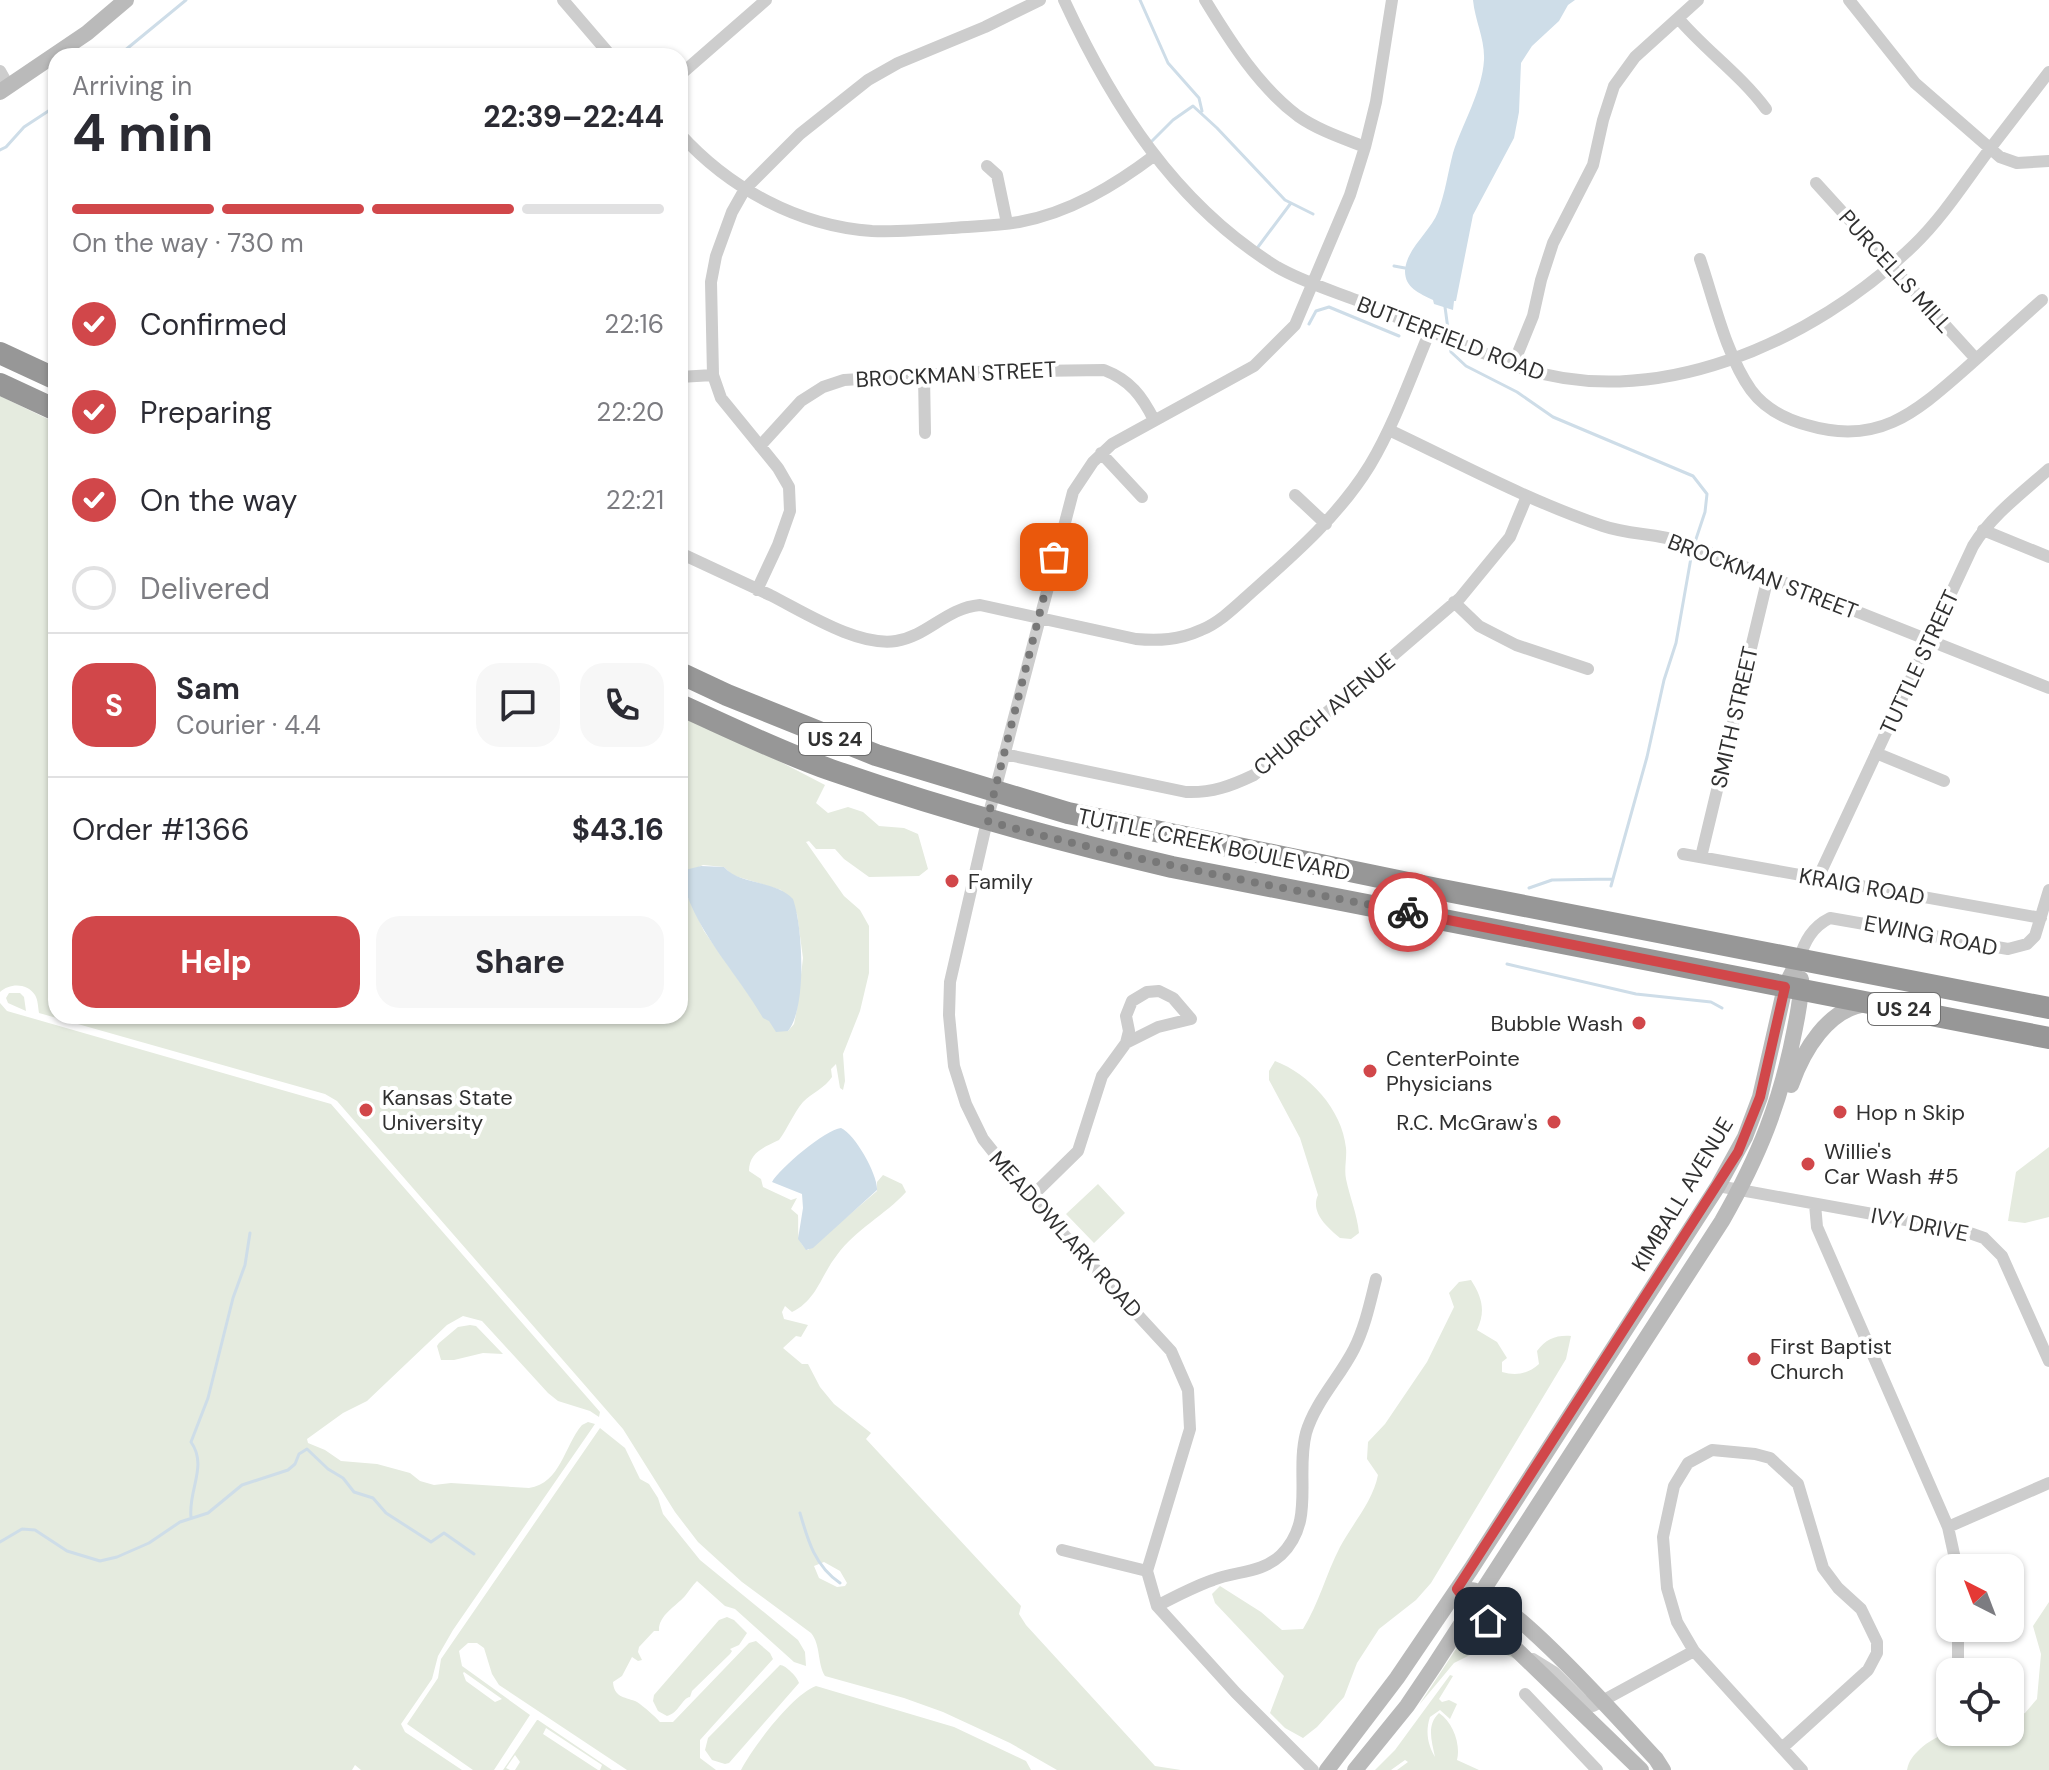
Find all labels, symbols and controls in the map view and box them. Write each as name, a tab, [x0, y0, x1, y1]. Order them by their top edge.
text: Arriving in	[72, 69, 192, 103]
text: 22:39–22:44	[483, 97, 664, 136]
text: 4 min	[72, 99, 213, 167]
street label: PURCELLS MILL	[1833, 204, 1959, 339]
text: On the way · 730 m	[72, 226, 304, 260]
street label: BUTTERFIELD ROAD	[1353, 289, 1549, 388]
icon: check	[72, 302, 116, 346]
text: Confirmed	[140, 305, 287, 344]
text: 22:16	[604, 307, 664, 341]
street label: BROCKMAN STREET	[855, 355, 1057, 394]
icon: check	[72, 390, 116, 434]
text: Preparing	[140, 393, 272, 432]
text: 22:20	[596, 395, 664, 429]
icon: check	[72, 478, 116, 522]
text: On the way	[140, 481, 297, 520]
text: 22:21	[606, 483, 664, 517]
pin	[1020, 523, 1088, 591]
street label: BROCKMAN STREET	[1664, 527, 1862, 626]
icon: bag	[1032, 535, 1076, 579]
text: Delivered	[140, 569, 270, 608]
street label: TUTTLE STREET	[1873, 585, 1966, 739]
street label: SMITH STREET	[1704, 643, 1765, 791]
street label: CHURCH AVENUE	[1247, 647, 1401, 782]
button: chat	[476, 663, 560, 747]
button: phone	[580, 663, 664, 747]
text: Sam	[176, 669, 240, 708]
text: S	[105, 686, 123, 725]
text: Courier · 4.4	[176, 708, 321, 742]
road number: US 24	[799, 723, 871, 755]
street label: TUTTLE CREEK BOULEVARD	[1075, 801, 1353, 888]
text: Order #1366	[72, 810, 250, 849]
text: $43.16	[572, 810, 664, 849]
street label: KRAIG ROAD	[1797, 861, 1927, 912]
place label: Family	[968, 867, 1033, 896]
marker: Family	[943, 872, 961, 890]
courier	[1368, 872, 1448, 952]
icon: bike	[1386, 890, 1430, 934]
street label: EWING ROAD	[1862, 908, 2000, 963]
button: Help	[72, 916, 360, 1008]
button: Share	[376, 916, 664, 1008]
road number: US 24	[1868, 993, 1940, 1025]
place label: Bubble Wash	[1490, 1009, 1623, 1038]
marker: Bubble Wash	[1630, 1014, 1648, 1032]
place label: CenterPointe Physicians	[1386, 1044, 1520, 1098]
marker: CenterPointe Physicians	[1361, 1062, 1379, 1080]
place label: Kansas State University	[382, 1083, 513, 1137]
place label: Hop n Skip	[1856, 1098, 1965, 1127]
marker: Kansas State University	[357, 1101, 375, 1119]
marker: Hop n Skip	[1831, 1103, 1849, 1121]
place label: R.C. McGraw's	[1396, 1108, 1538, 1137]
street label: KIMBALL AVENUE	[1625, 1112, 1740, 1277]
marker: R.C. McGraw's	[1545, 1113, 1563, 1131]
place label: Willie's Car Wash #5	[1824, 1137, 1959, 1191]
street label: MEADOWLARK ROAD	[983, 1145, 1148, 1324]
marker: Willie's Car Wash #5	[1799, 1155, 1817, 1173]
street label: IVY DRIVE	[1869, 1201, 1971, 1248]
place label: First Baptist Church	[1770, 1332, 1892, 1386]
marker: First Baptist Church	[1745, 1350, 1763, 1368]
north arrow	[1936, 1554, 2024, 1642]
map controls	[1936, 1554, 2024, 1746]
pin	[1454, 1587, 1522, 1655]
icon: home	[1466, 1599, 1510, 1643]
button: locate	[1936, 1658, 2024, 1746]

